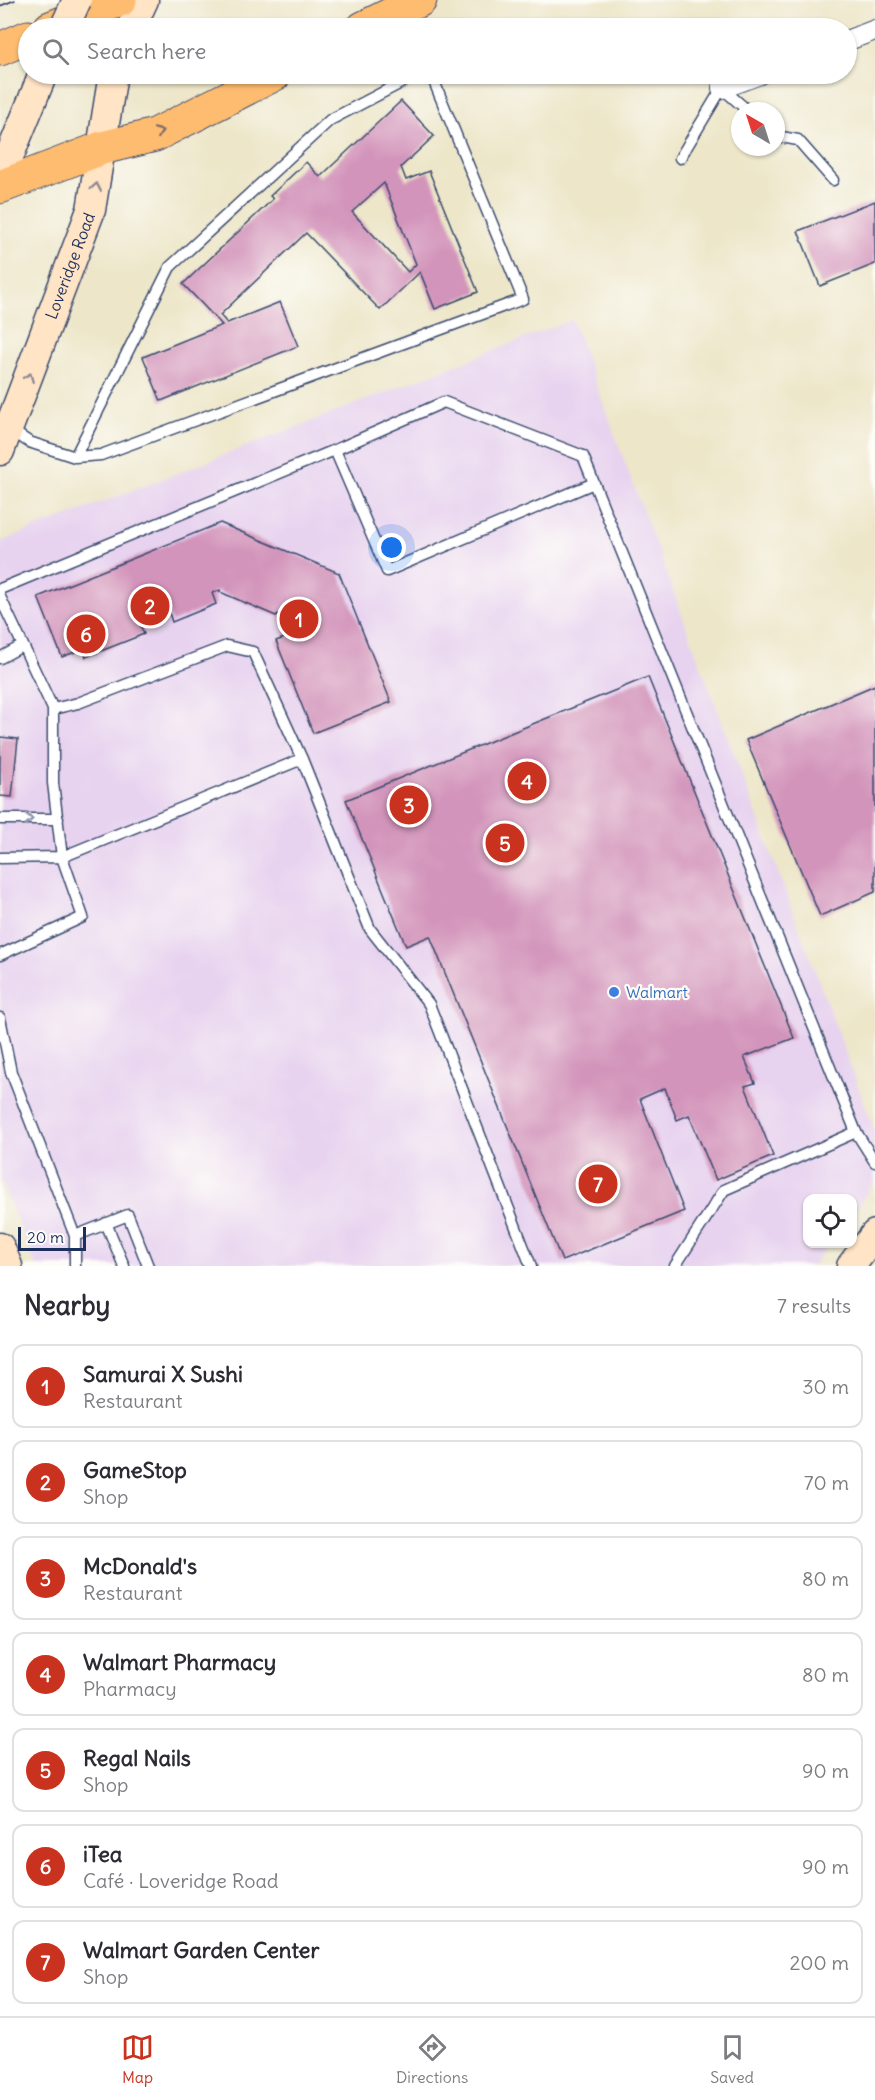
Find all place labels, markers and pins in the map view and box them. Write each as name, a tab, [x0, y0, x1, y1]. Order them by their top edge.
pin: 2	[130, 584, 170, 628]
pin: 1	[280, 596, 318, 642]
pin: 6	[66, 612, 106, 656]
pin: 4	[508, 758, 546, 804]
pin: 3	[390, 782, 428, 828]
pin: 5	[486, 820, 524, 866]
place label: Walmart	[626, 982, 688, 1002]
marker: Walmart	[607, 985, 621, 999]
pin: 7	[578, 1162, 618, 1206]

